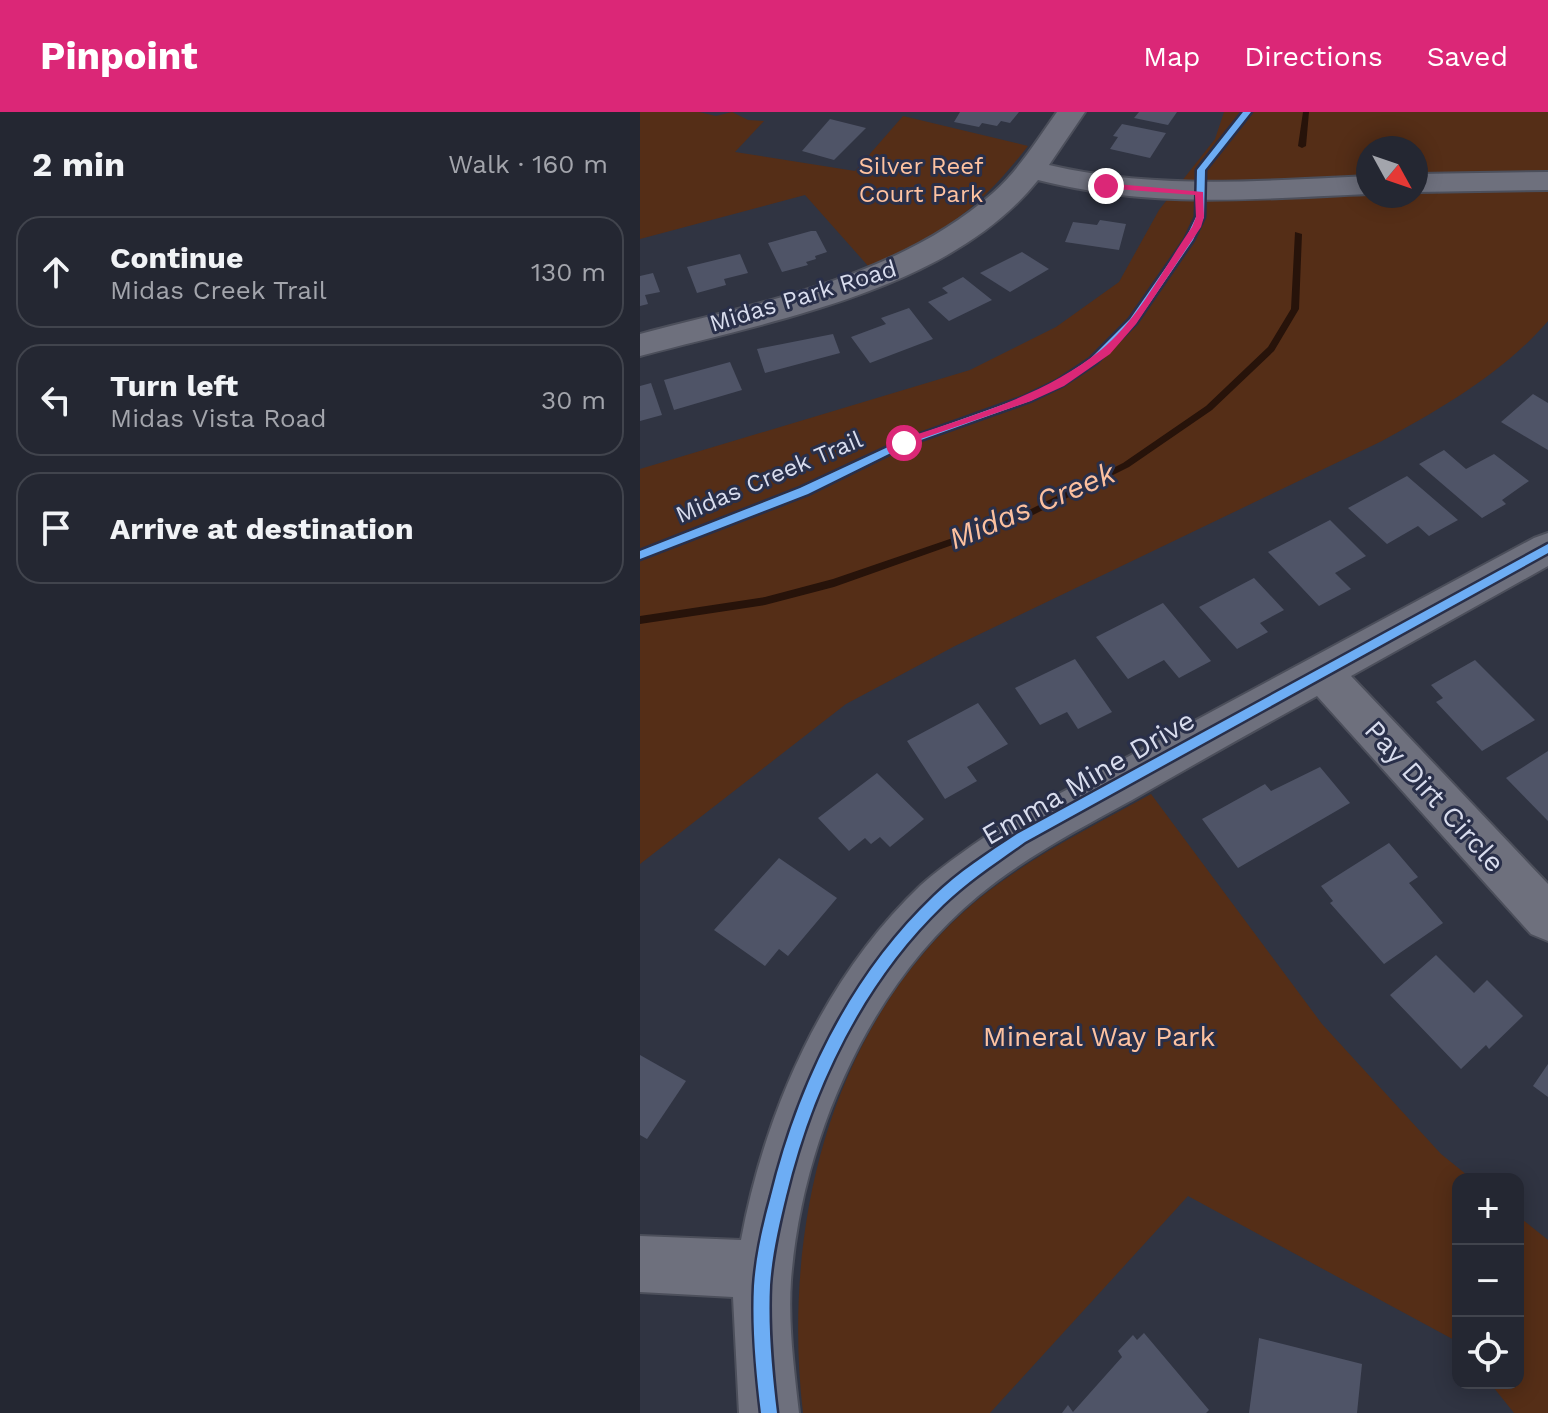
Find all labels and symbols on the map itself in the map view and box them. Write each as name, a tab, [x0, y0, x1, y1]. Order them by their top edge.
north arrow	[1356, 136, 1428, 208]
park label: Silver Reef Court Park	[859, 152, 984, 208]
route end	[1088, 168, 1124, 204]
street label: Midas Park Road	[706, 254, 900, 338]
street label: Midas Creek Trail	[671, 425, 867, 529]
route start	[886, 425, 922, 461]
water label: Midas Creek	[943, 454, 1122, 556]
street label: Emma Mine Drive	[976, 703, 1200, 852]
street label: Pay Dirt Circle	[1358, 714, 1511, 879]
park label: Mineral Way Park	[983, 1020, 1215, 1053]

